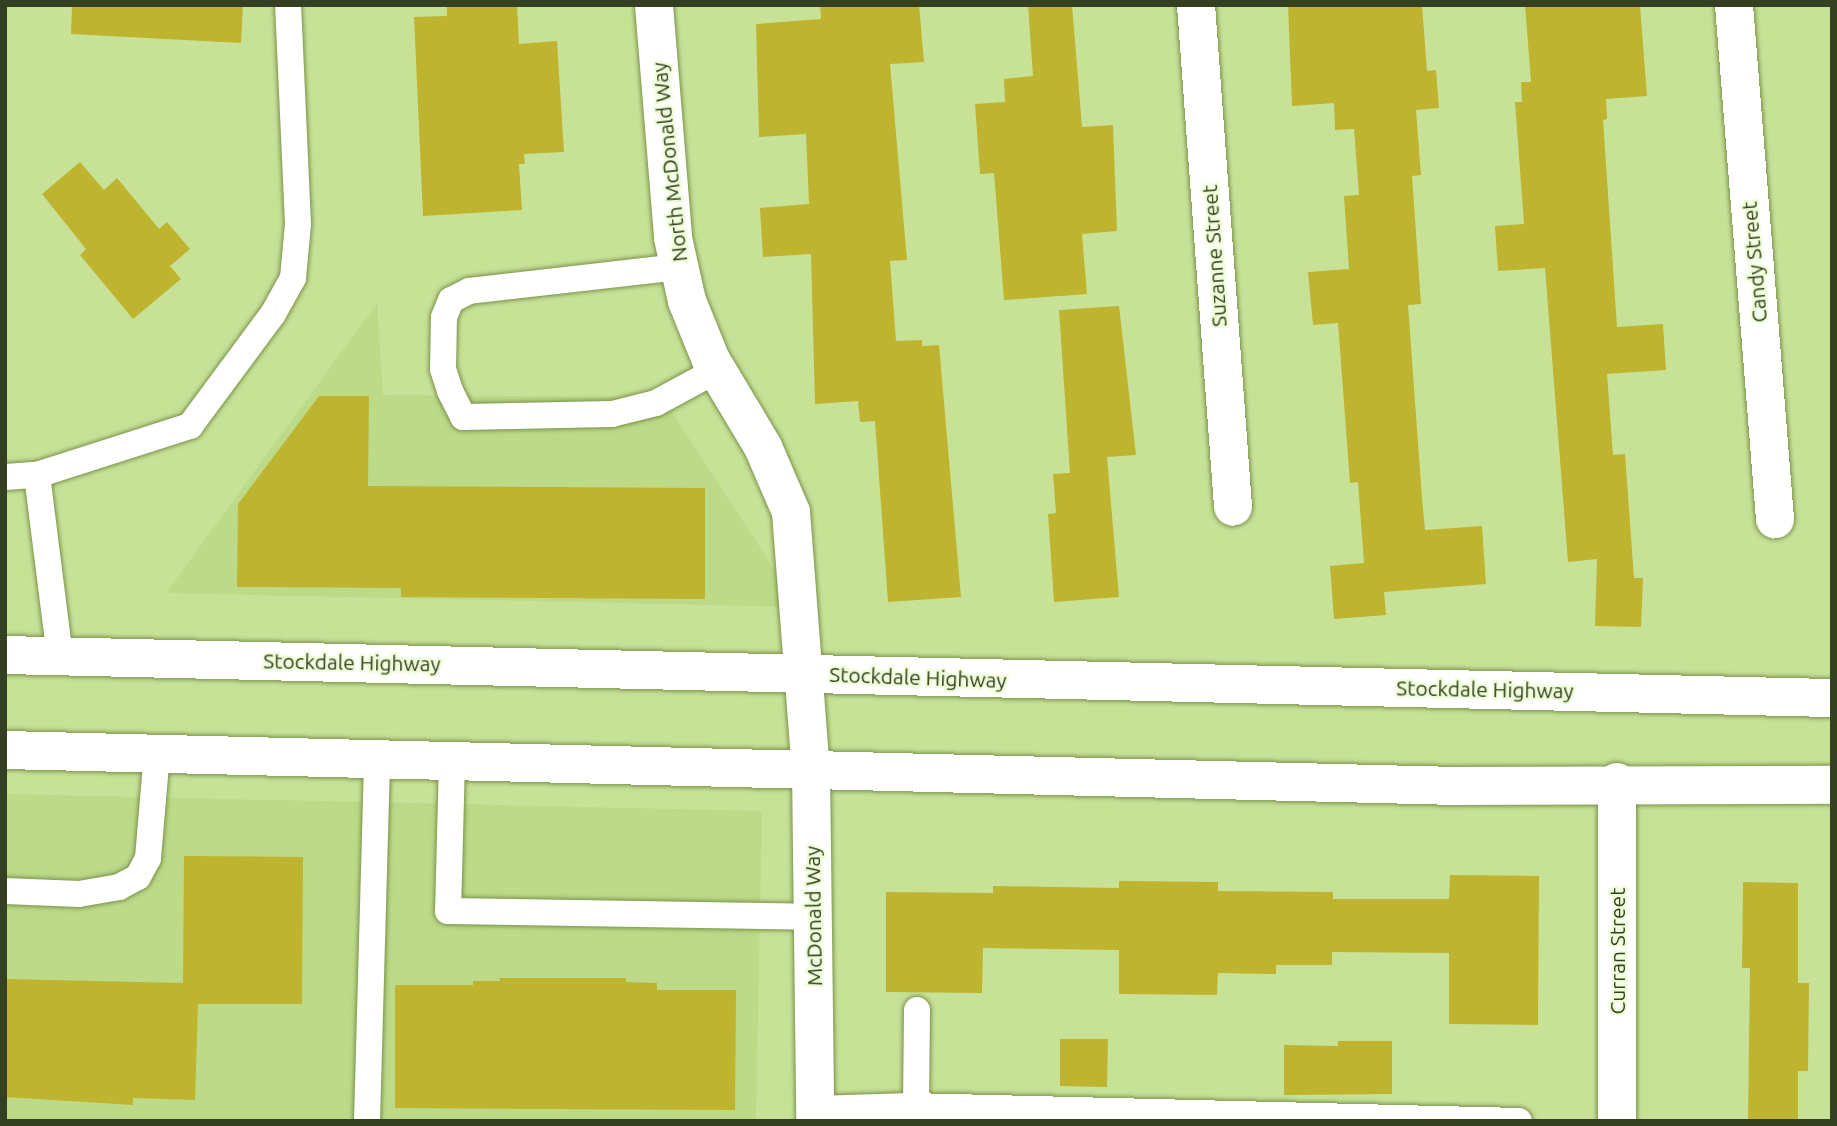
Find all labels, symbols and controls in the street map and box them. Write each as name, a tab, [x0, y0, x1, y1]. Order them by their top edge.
street label: North McDonald Way	[646, 61, 692, 263]
street label: Suzanne Street	[1196, 184, 1232, 328]
street label: Candy Street	[1736, 200, 1772, 324]
street label: Stockdale Highway	[263, 648, 441, 676]
street label: Stockdale Highway	[829, 661, 1007, 693]
street label: Stockdale Highway	[1396, 675, 1574, 703]
street label: McDonald Way	[799, 846, 827, 986]
street label: Curran Street	[1604, 888, 1630, 1014]

